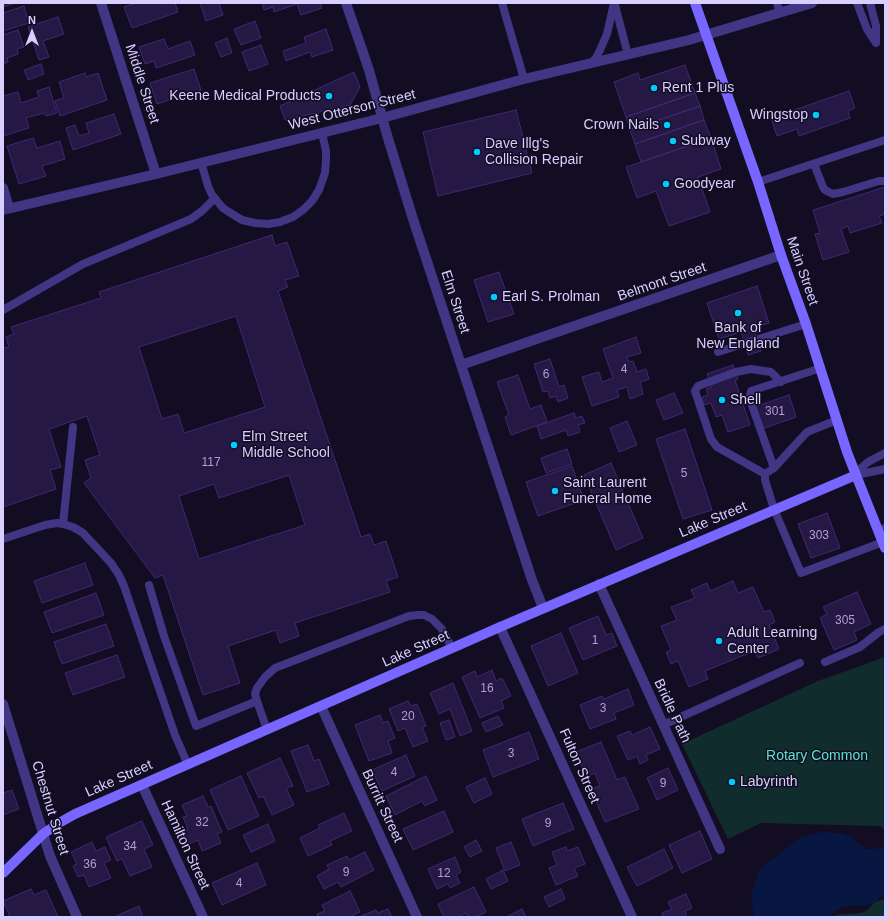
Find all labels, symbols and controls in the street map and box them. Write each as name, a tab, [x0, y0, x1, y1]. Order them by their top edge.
north arrow	[12, 12, 52, 52]
text: N	[28, 14, 36, 26]
street label: Middle Street	[121, 42, 163, 126]
place label: Rent 1 Plus	[662, 80, 734, 96]
marker: Rent 1 Plus	[649, 83, 659, 93]
street label: West Otterson Street	[287, 86, 417, 134]
place label: Keene Medical Products	[169, 88, 321, 104]
marker: Keene Medical Products	[324, 91, 334, 101]
place label: Wingstop	[750, 107, 808, 123]
marker: Wingstop	[811, 110, 821, 120]
place label: Crown Nails	[584, 117, 659, 133]
marker: Crown Nails	[662, 120, 672, 130]
place label: Subway	[681, 133, 731, 149]
place label: Dave Illg's Collision Repair	[485, 136, 583, 168]
marker: Subway	[668, 136, 678, 146]
marker: Dave Illg's Collision Repair	[472, 147, 482, 157]
place label: Goodyear	[674, 176, 735, 192]
marker: Goodyear	[661, 179, 671, 189]
street label: Main Street	[782, 234, 822, 308]
street label: Belmont Street	[615, 259, 709, 305]
street label: Elm Street	[437, 268, 473, 336]
place label: Earl S. Prolman	[502, 289, 600, 305]
marker: Earl S. Prolman	[489, 292, 499, 302]
marker: Bank of New England	[733, 308, 743, 318]
place label: Bank of New England	[696, 320, 780, 352]
house number: 4	[621, 363, 627, 377]
house number: 6	[543, 368, 549, 382]
place label: Shell	[730, 392, 761, 408]
marker: Shell	[717, 395, 727, 405]
house number: 301	[765, 405, 785, 419]
place label: Elm Street Middle School	[242, 429, 330, 462]
marker: Elm Street Middle School	[229, 440, 239, 450]
house number: 117	[201, 456, 221, 470]
house number: 5	[681, 467, 687, 481]
place label: Saint Laurent Funeral Home	[563, 475, 652, 508]
marker: Saint Laurent Funeral Home	[550, 486, 560, 496]
street label: Lake Street	[677, 498, 749, 542]
house number: 303	[809, 529, 829, 543]
house number: 305	[835, 614, 855, 628]
place label: Adult Learning Center	[727, 625, 817, 658]
street label: Lake Street	[380, 627, 452, 671]
house number: 1	[592, 634, 598, 648]
marker: Adult Learning Center	[714, 636, 724, 646]
street label: Bridle Path	[650, 676, 694, 746]
house number: 16	[480, 682, 494, 696]
house number: 3	[600, 702, 606, 716]
house number: 20	[401, 710, 415, 724]
street label: Fulton Street	[555, 726, 603, 806]
house number: 3	[508, 747, 514, 761]
park label: Rotary Common	[766, 748, 868, 764]
street label: Lake Street	[83, 757, 155, 801]
street label: Chestnut Street	[28, 759, 72, 857]
house number: 4	[391, 766, 397, 780]
street label: Burritt Street	[358, 767, 406, 845]
place label: Labyrinth	[740, 774, 798, 790]
house number: 9	[660, 777, 666, 791]
marker: Labyrinth	[727, 777, 737, 787]
street label: Hamilton Street	[157, 798, 213, 892]
house number: 32	[195, 816, 209, 830]
house number: 9	[545, 817, 551, 831]
house number: 34	[123, 840, 137, 854]
house number: 36	[83, 858, 97, 872]
house number: 9	[343, 866, 349, 880]
house number: 12	[437, 867, 451, 881]
house number: 4	[236, 877, 242, 891]

